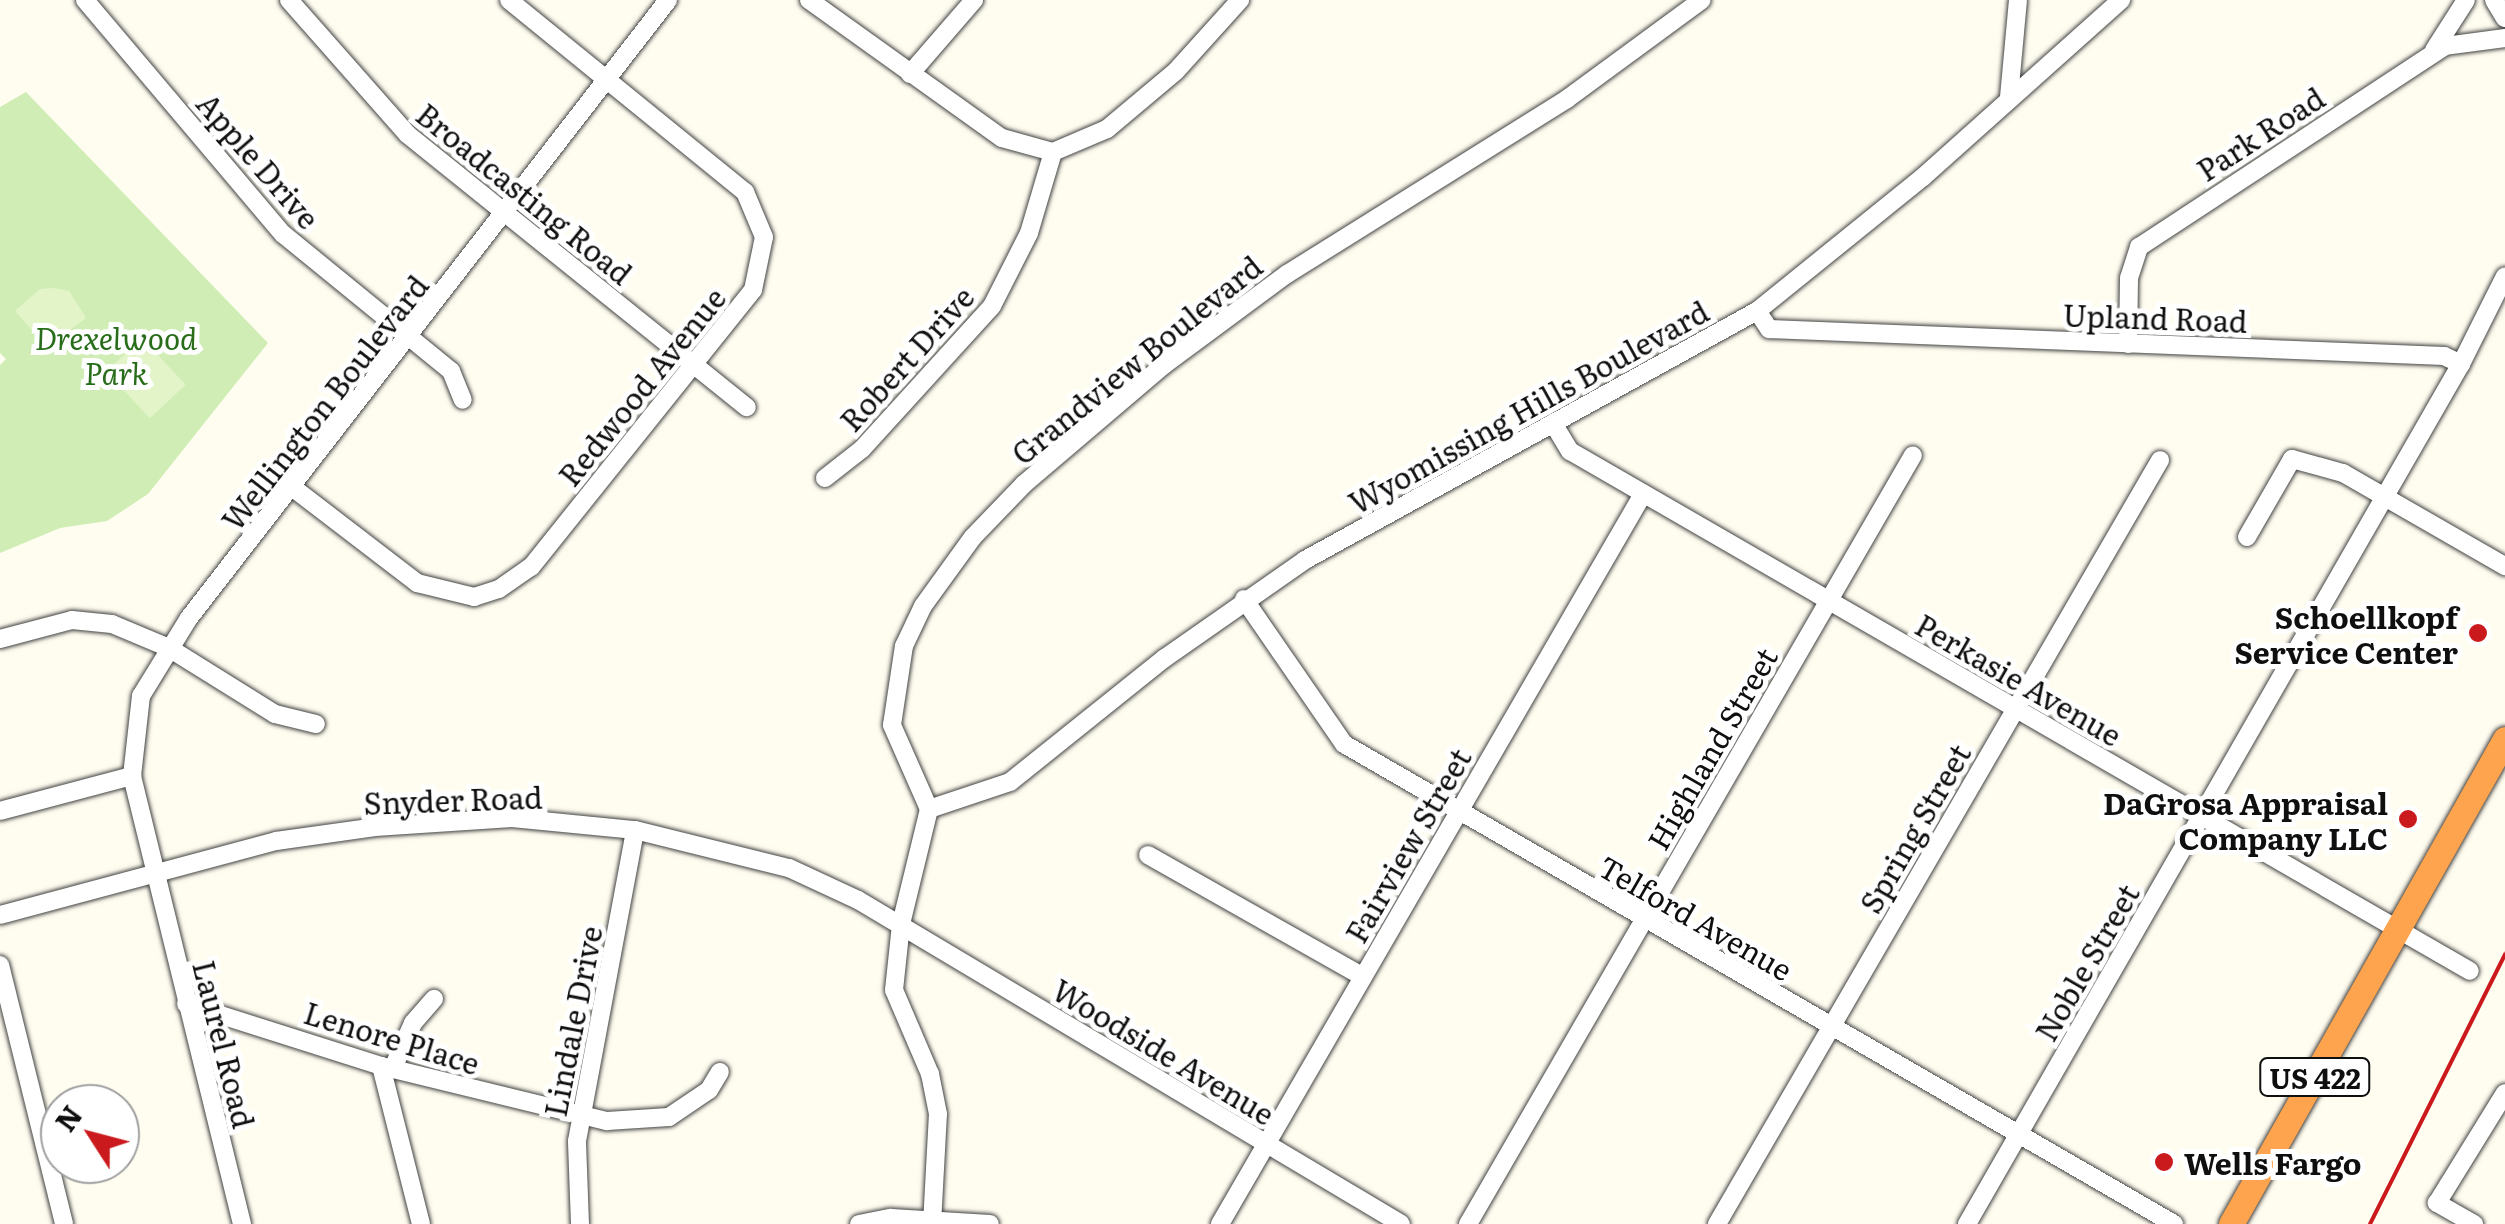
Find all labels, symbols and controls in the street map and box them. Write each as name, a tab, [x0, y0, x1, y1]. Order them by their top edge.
street label: Park Road	[2190, 79, 2330, 187]
street label: Apple Drive	[190, 85, 328, 235]
street label: Broadcasting Road	[410, 95, 640, 291]
street label: Grandview Boulevard	[1004, 247, 1268, 471]
street label: Wellington Boulevard	[213, 267, 435, 537]
street label: Robert Drive	[832, 278, 980, 438]
street label: Redwood Avenue	[550, 280, 732, 492]
street label: Wyomissing Hills Boulevard	[1342, 292, 1714, 520]
street label: Upland Road	[2062, 296, 2248, 338]
park label: Drexelwood Park	[35, 319, 197, 390]
place label: Schoellkopf Service Center	[2234, 598, 2458, 668]
street label: Perkasie Avenue	[1910, 606, 2128, 752]
marker: Schoellkopf Service Center	[2467, 622, 2489, 644]
street label: Highland Street	[1639, 641, 1783, 855]
street label: Spring Street	[1851, 737, 1977, 919]
street label: Fairview Street	[1337, 741, 1477, 949]
street label: Snyder Road	[363, 778, 543, 820]
place label: DaGrosa Appraisal Company LLC	[2103, 784, 2388, 854]
marker: DaGrosa Appraisal Company LLC	[2397, 808, 2419, 830]
street label: Telford Avenue	[1593, 847, 1799, 987]
street label: Noble Street	[2027, 877, 2145, 1047]
street label: Lindale Drive	[536, 923, 608, 1119]
street label: Laurel Road	[187, 956, 263, 1132]
street label: Woodside Avenue	[1047, 971, 1281, 1131]
street label: Lenore Place	[300, 993, 484, 1081]
road number: US 422	[2258, 1054, 2372, 1100]
north arrow	[40, 1084, 140, 1184]
text: N	[43, 1096, 91, 1139]
place label: Wells Fargo	[2184, 1144, 2361, 1180]
marker: Wells Fargo	[2153, 1151, 2175, 1173]

